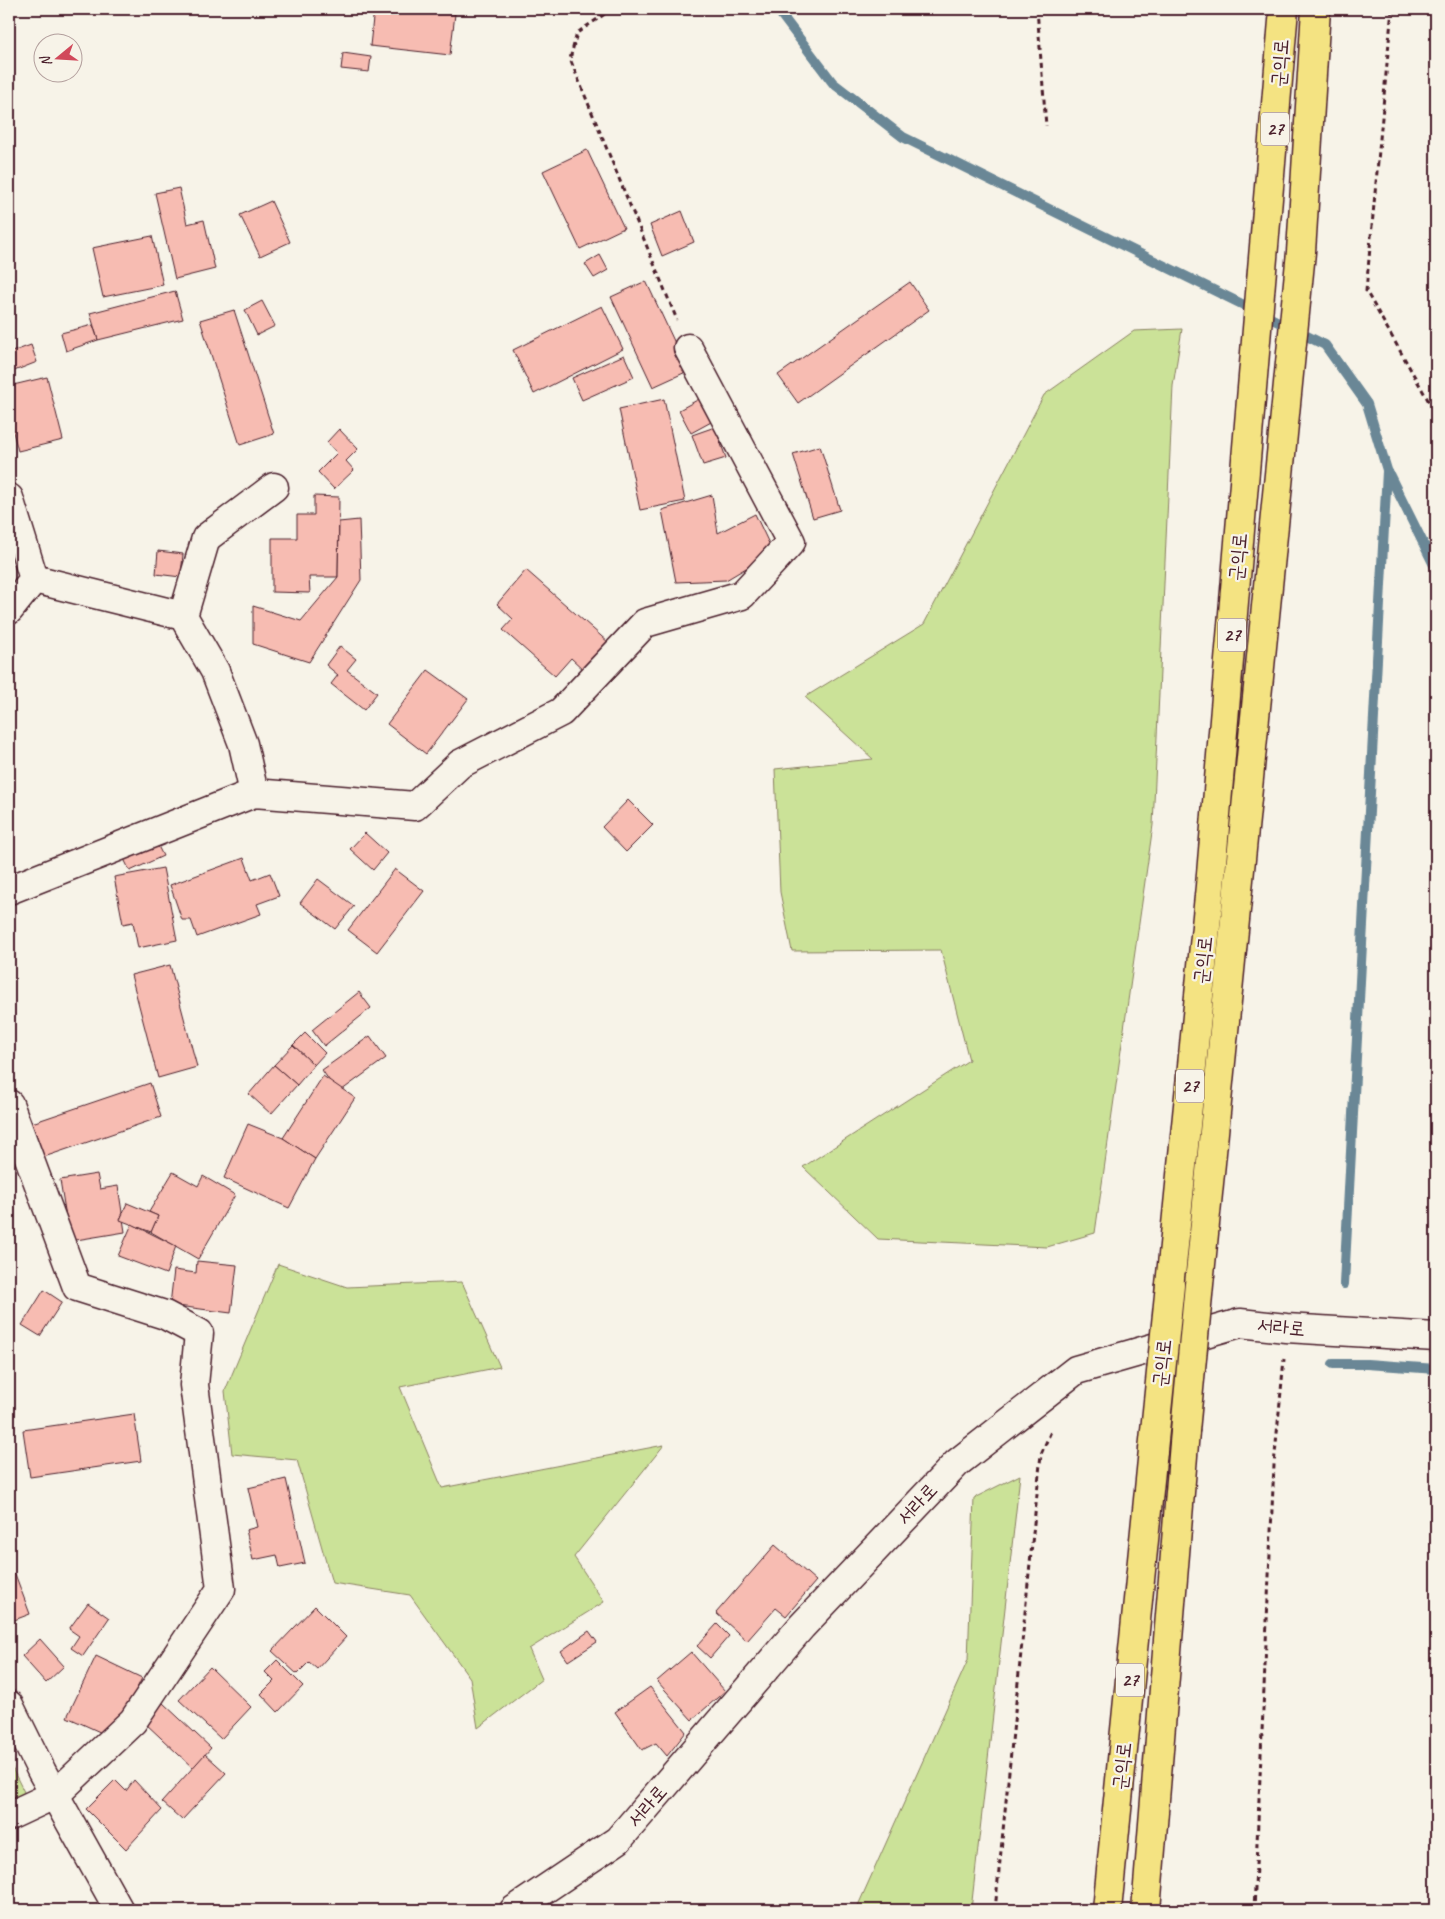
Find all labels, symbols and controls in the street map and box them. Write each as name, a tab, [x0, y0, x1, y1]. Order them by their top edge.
north arrow	[32, 32, 82, 82]
street label: 군익로	[1266, 38, 1294, 88]
text: N	[36, 53, 56, 69]
road number: 27	[1261, 112, 1289, 146]
street label: 군익로	[1223, 532, 1253, 582]
road number: 27	[1218, 618, 1246, 652]
street label: 군익로	[1188, 935, 1218, 985]
road number: 27	[1176, 1070, 1204, 1102]
street label: 서라로	[1256, 1312, 1306, 1342]
street label: 군익로	[1147, 1338, 1177, 1388]
street label: 서라로	[891, 1478, 943, 1530]
road number: 27	[1116, 1664, 1144, 1696]
street label: 군익로	[1107, 1741, 1137, 1791]
street label: 서라로	[622, 1780, 672, 1832]

